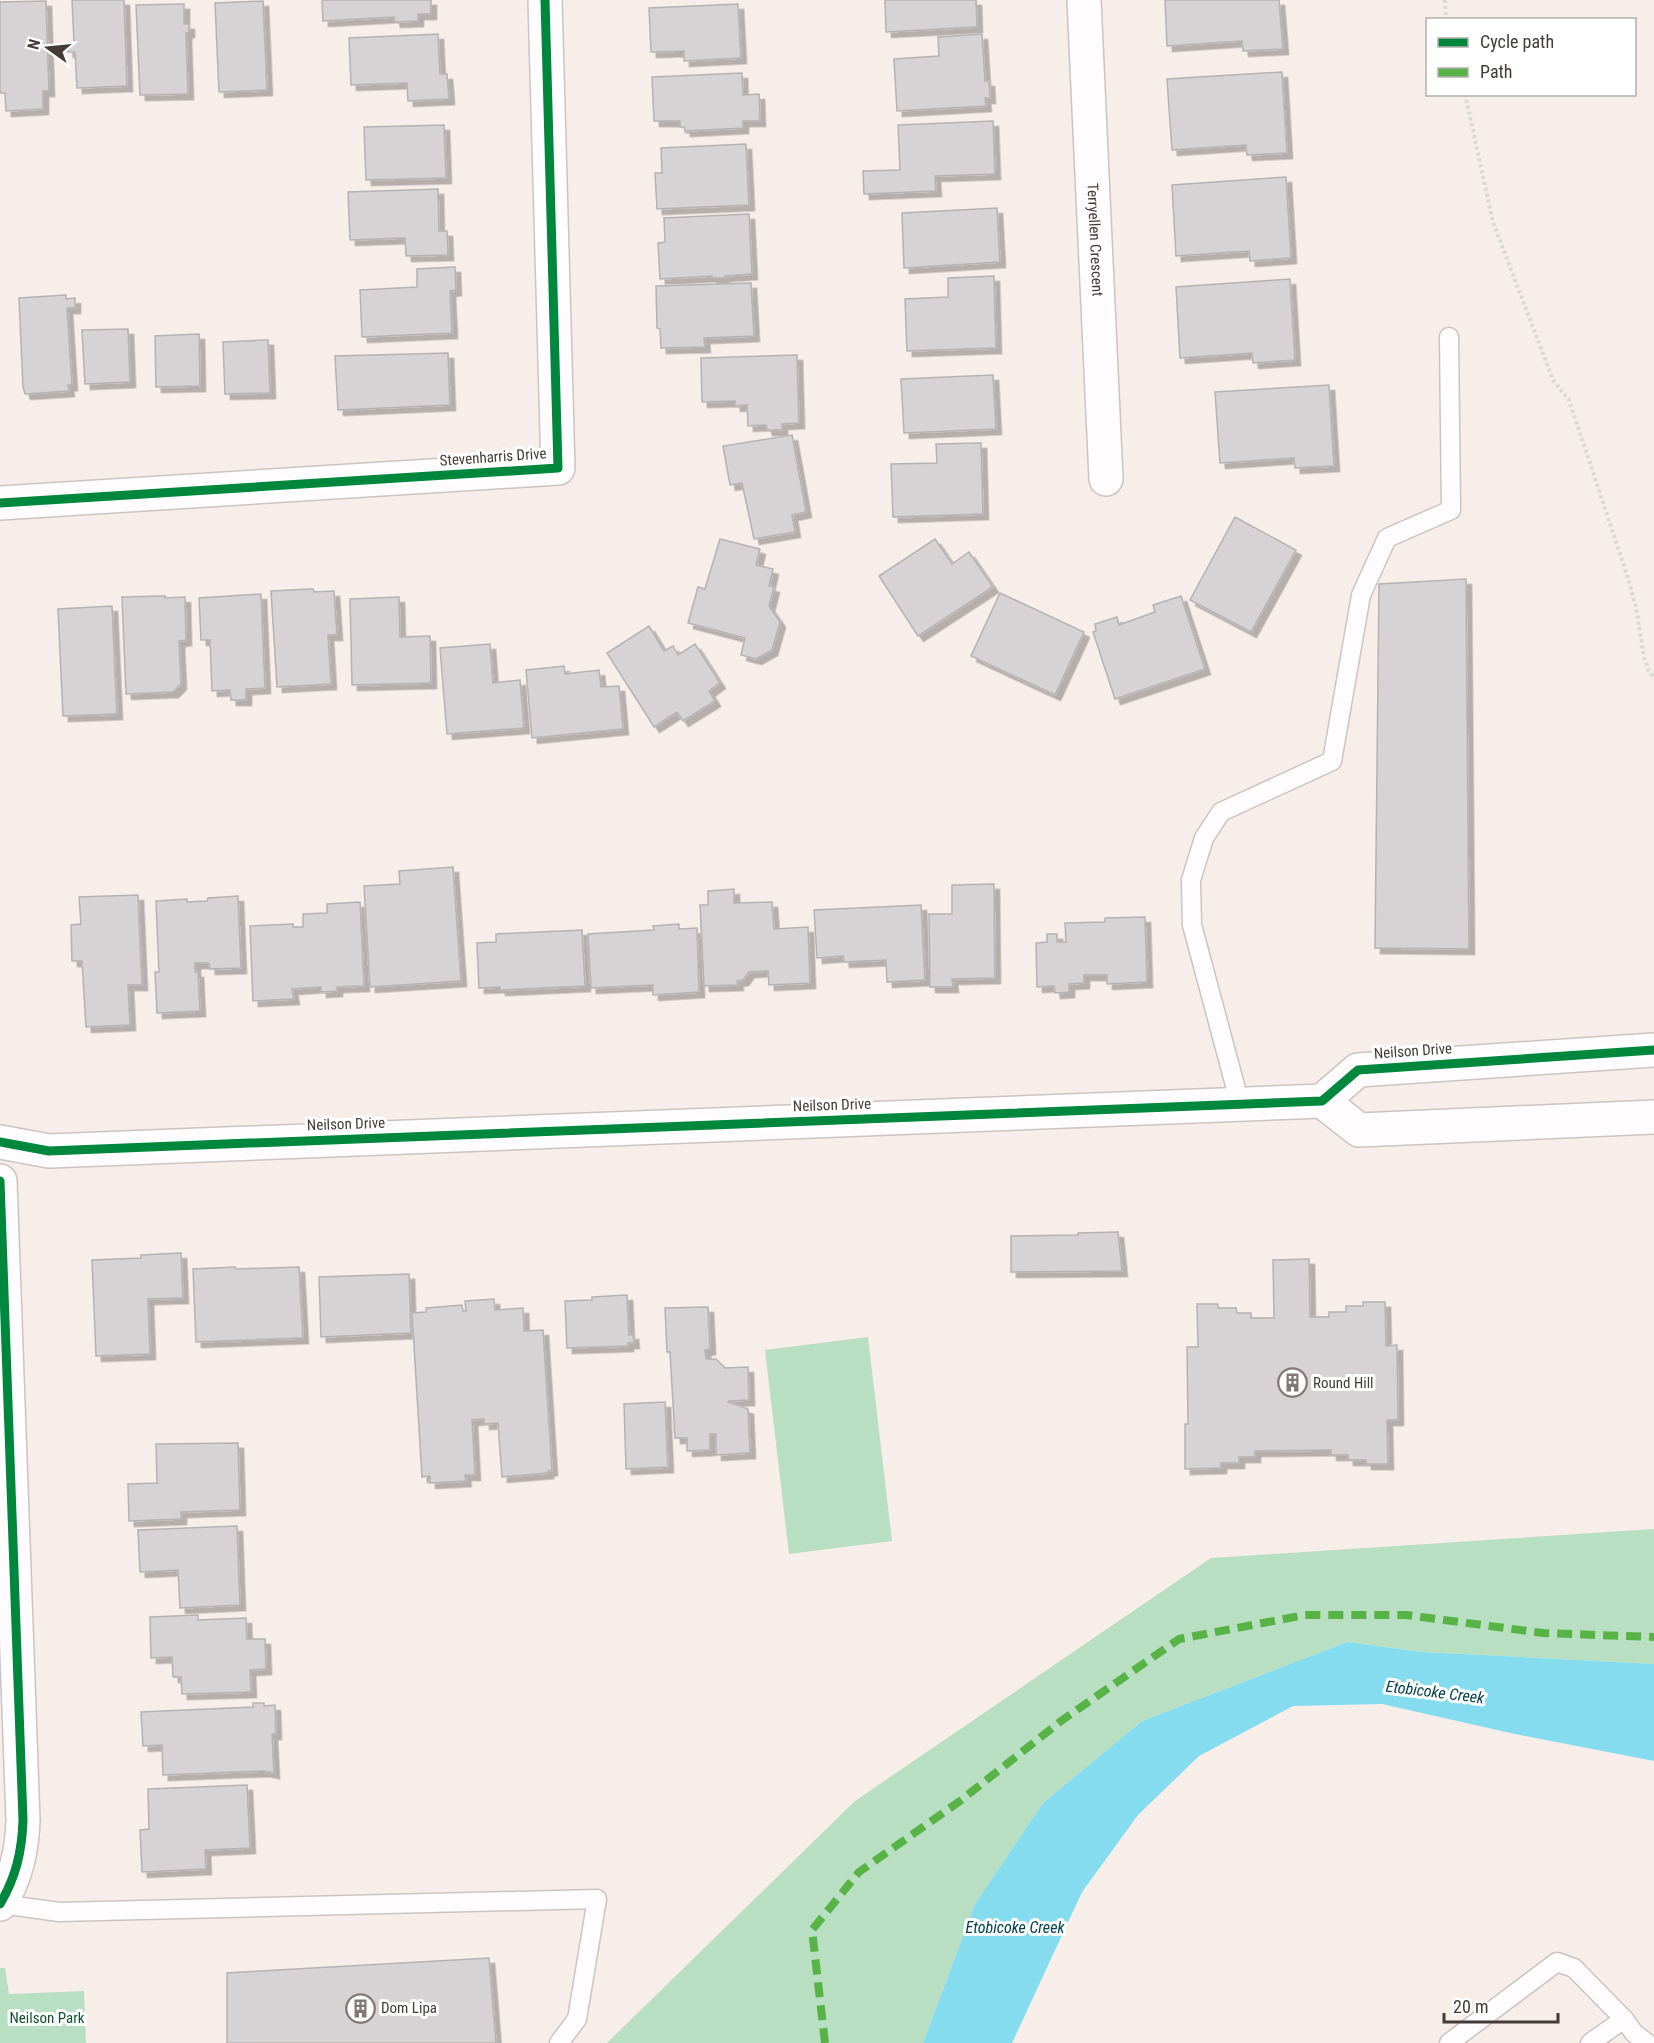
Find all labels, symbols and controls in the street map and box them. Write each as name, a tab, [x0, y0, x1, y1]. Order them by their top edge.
north arrow	[18, 18, 78, 78]
legend	[1426, 18, 1636, 96]
text: Cycle path	[1480, 31, 1554, 52]
text: N	[24, 37, 44, 51]
text: Path	[1480, 61, 1513, 82]
street label: Terryellen Crescent	[1083, 183, 1107, 297]
street label: Stevenharris Drive	[439, 444, 547, 470]
street label: Neilson Drive	[1373, 1039, 1453, 1063]
street label: Neilson Drive	[793, 1095, 871, 1115]
street label: Neilson Drive	[307, 1114, 385, 1134]
building icon: Round Hill	[1276, 1367, 1308, 1399]
place label: Round Hill	[1313, 1374, 1374, 1392]
water label: Etobicoke Creek	[1385, 1677, 1486, 1708]
water label: Etobicoke Creek	[966, 1918, 1065, 1937]
scale bar	[1444, 1986, 1558, 2024]
building icon: Dom Lipa	[344, 1992, 376, 2024]
text: 20 m	[1453, 1996, 1488, 2017]
place label: Dom Lipa	[381, 1999, 437, 2017]
park label: Neilson Park	[9, 2009, 85, 2027]

